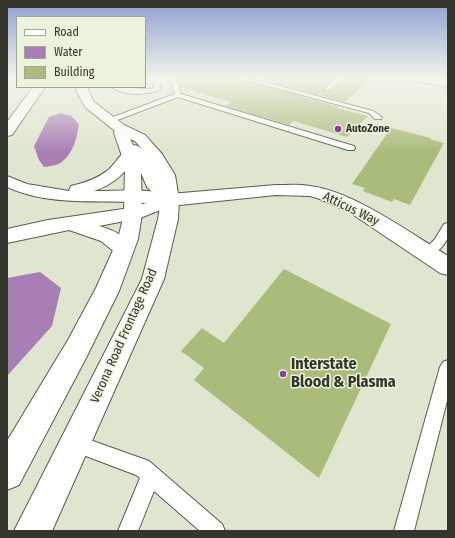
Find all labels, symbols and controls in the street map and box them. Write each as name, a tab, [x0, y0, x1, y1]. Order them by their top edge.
legend	[16, 16, 146, 88]
text: Road	[54, 25, 79, 39]
text: Water	[54, 45, 82, 59]
text: Building	[54, 65, 94, 79]
place label: AutoZone	[346, 122, 390, 136]
marker: AutoZone	[333, 124, 343, 134]
street label: Atticus Way	[320, 189, 382, 229]
street label: Verona Road Frontage Road	[87, 266, 161, 406]
place label: Interstate Blood & Plasma	[291, 355, 396, 393]
marker: Interstate Blood & Plasma	[278, 369, 288, 379]

